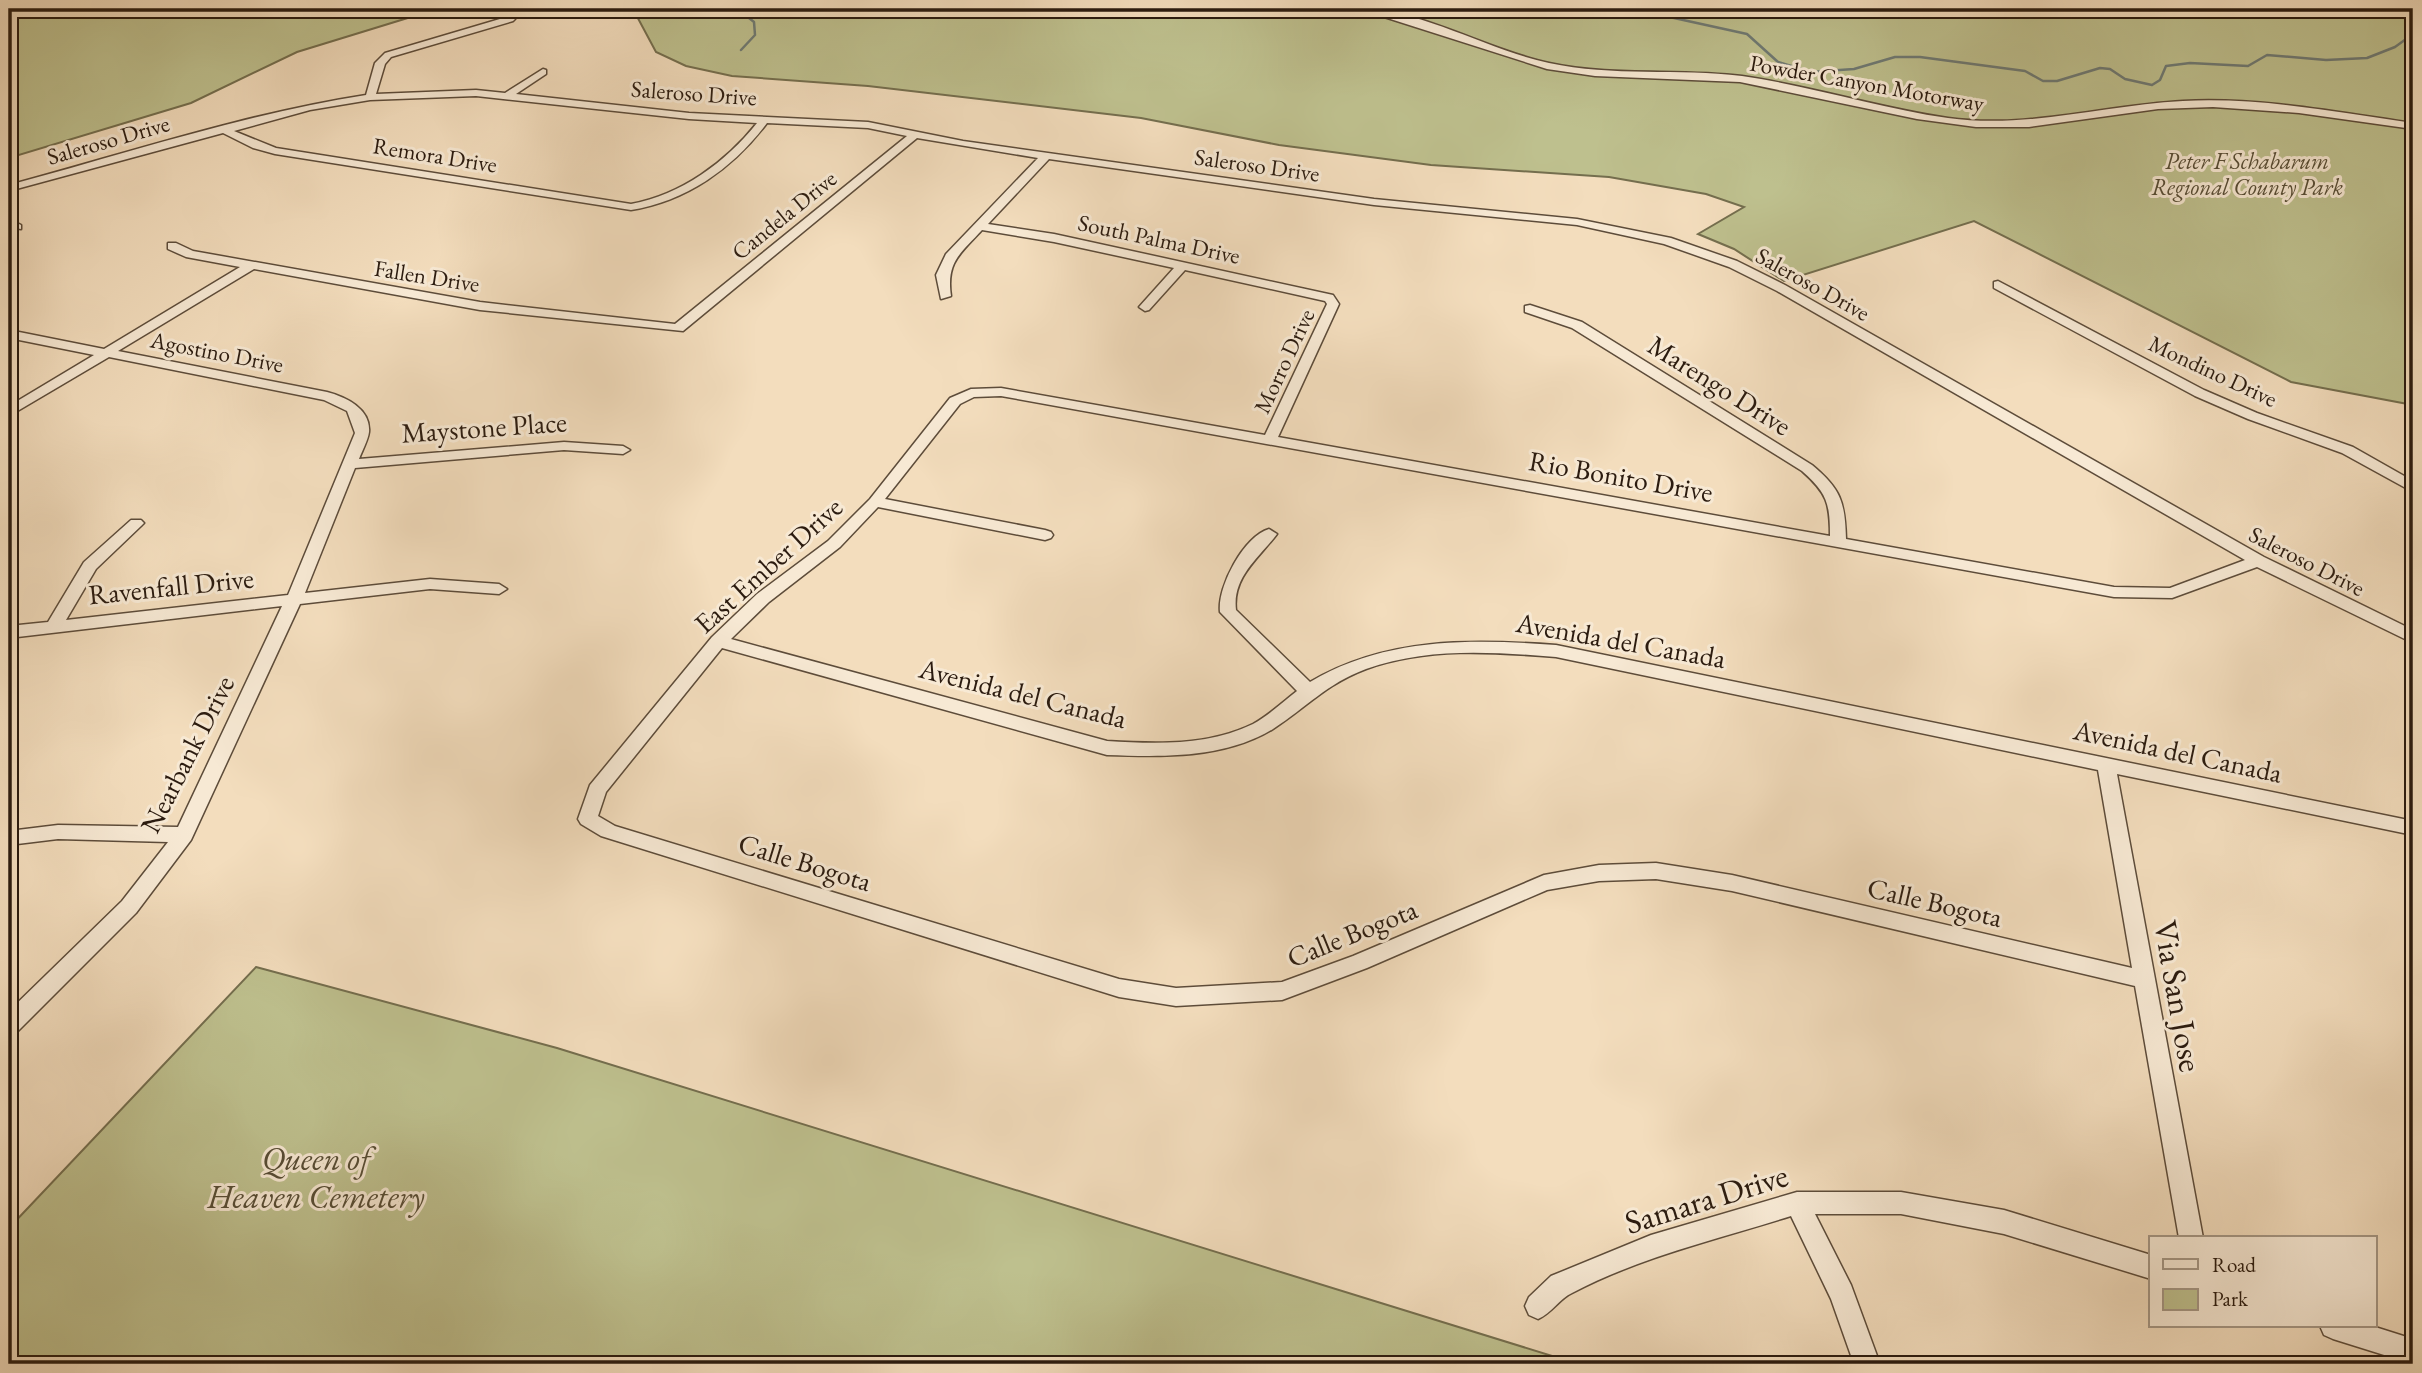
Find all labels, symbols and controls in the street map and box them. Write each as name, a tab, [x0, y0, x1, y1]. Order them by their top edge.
street label: Powder Canyon Motorway	[1748, 48, 1987, 119]
street label: Saleroso Drive	[630, 74, 758, 112]
street label: Saleroso Drive	[43, 108, 173, 172]
street label: Remora Drive	[371, 130, 499, 180]
street label: Saleroso Drive	[1193, 141, 1321, 189]
park label: Peter F Schabarum Regional County Park	[2151, 146, 2343, 202]
street label: Candela Drive	[725, 163, 843, 267]
street label: South Palma Drive	[1075, 207, 1243, 271]
street label: Saleroso Drive	[1751, 240, 1875, 328]
street label: Fallen Drive	[372, 253, 482, 299]
street label: Morro Drive	[1247, 304, 1321, 418]
street label: Agostino Drive	[147, 324, 286, 380]
street label: Marengo Drive	[1642, 327, 1798, 443]
street label: Mondino Drive	[2144, 328, 2282, 414]
street label: Maystone Place	[400, 403, 568, 451]
street label: Rio Bonito Drive	[1526, 442, 1716, 510]
street label: East Ember Drive	[686, 489, 850, 641]
street label: Saleroso Drive	[2244, 519, 2370, 603]
street label: Ravenfall Drive	[87, 559, 256, 613]
street label: Avenida del Canada	[1512, 604, 1729, 676]
street label: Avenida del Canada	[915, 650, 1131, 736]
street label: Nearbank Drive	[132, 669, 242, 839]
street label: Avenida del Canada	[2069, 711, 2286, 791]
street label: Calle Bogota	[734, 825, 877, 900]
street label: Calle Bogota	[1864, 869, 2007, 935]
street label: Calle Bogota	[1282, 890, 1423, 975]
street label: Via San Jose	[2144, 917, 2213, 1075]
park label: Queen of Heaven Cemetery	[206, 1137, 425, 1218]
street label: Samara Drive	[1619, 1153, 1793, 1244]
legend	[2149, 1236, 2376, 1328]
text: Road	[2212, 1251, 2256, 1278]
text: Park	[2212, 1285, 2249, 1312]

